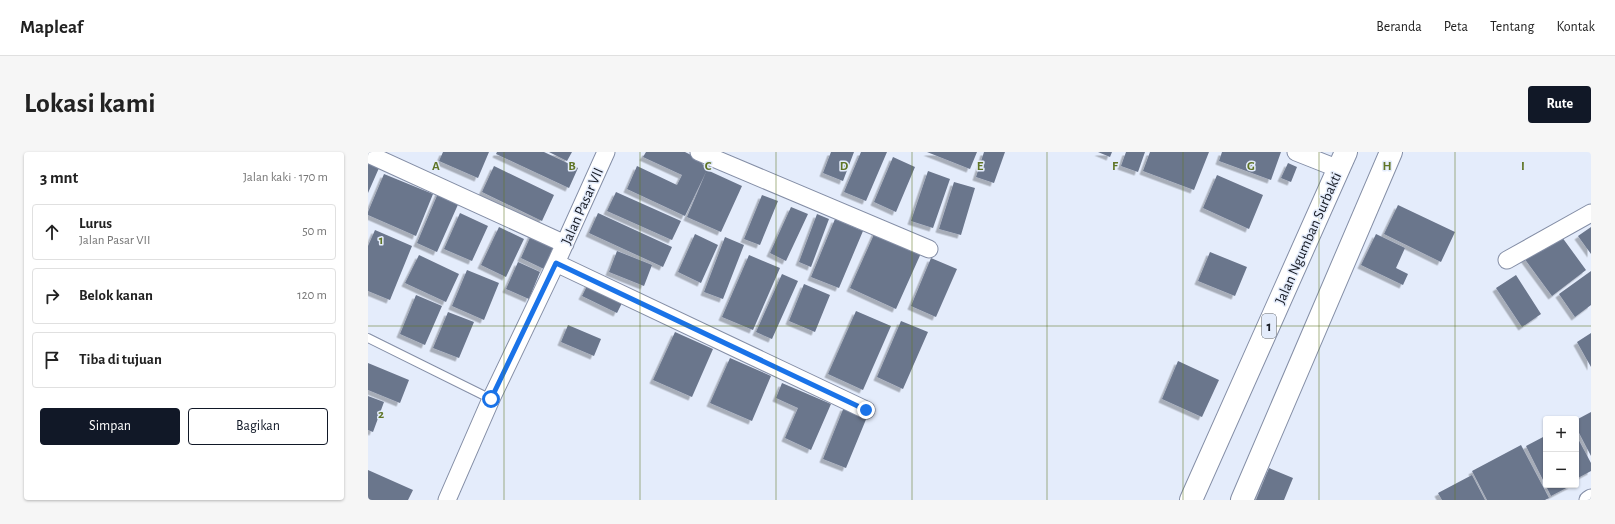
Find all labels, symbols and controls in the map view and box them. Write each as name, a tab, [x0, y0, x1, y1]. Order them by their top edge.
text: Mapleaf	[20, 18, 83, 37]
text: Beranda	[1376, 20, 1422, 34]
text: Peta	[1444, 20, 1468, 34]
text: Tentang	[1490, 20, 1534, 34]
text: Kontak	[1556, 20, 1595, 34]
button: Rute	[1528, 86, 1591, 123]
text: Lokasi kami	[24, 90, 156, 118]
text: A	[432, 160, 440, 173]
text: B	[568, 160, 576, 173]
text: C	[705, 160, 712, 173]
text: D	[840, 160, 849, 173]
text: E	[977, 160, 984, 173]
text: F	[1112, 160, 1119, 173]
text: G	[1247, 160, 1255, 173]
text: H	[1382, 160, 1392, 173]
text: I	[1521, 160, 1525, 173]
street label: Jalan Pasar VII	[559, 165, 606, 247]
text: 3 mnt	[40, 169, 78, 186]
street label: Jalan Ngumban Surbakti	[1273, 170, 1344, 306]
text: Jalan kaki · 170 m	[243, 171, 328, 184]
text: Lurus	[79, 216, 112, 231]
icon: ahead	[41, 221, 63, 243]
text: 50 m	[302, 225, 327, 238]
text: Jalan Pasar VII	[79, 234, 150, 247]
text: 1	[379, 234, 383, 247]
icon: right	[41, 285, 63, 307]
text: Belok kanan	[79, 288, 153, 303]
text: 120 m	[297, 289, 327, 302]
road number: 1	[1262, 314, 1276, 338]
icon: arrive	[41, 349, 63, 371]
text: Tiba di tujuan	[79, 352, 162, 367]
route start	[482, 390, 500, 408]
route end	[857, 401, 875, 419]
button: Simpan	[40, 408, 180, 445]
button: Bagikan	[188, 408, 328, 445]
text: 2	[378, 408, 384, 421]
map controls	[1543, 416, 1579, 488]
button: +	[1543, 416, 1579, 452]
button: −	[1543, 452, 1579, 488]

